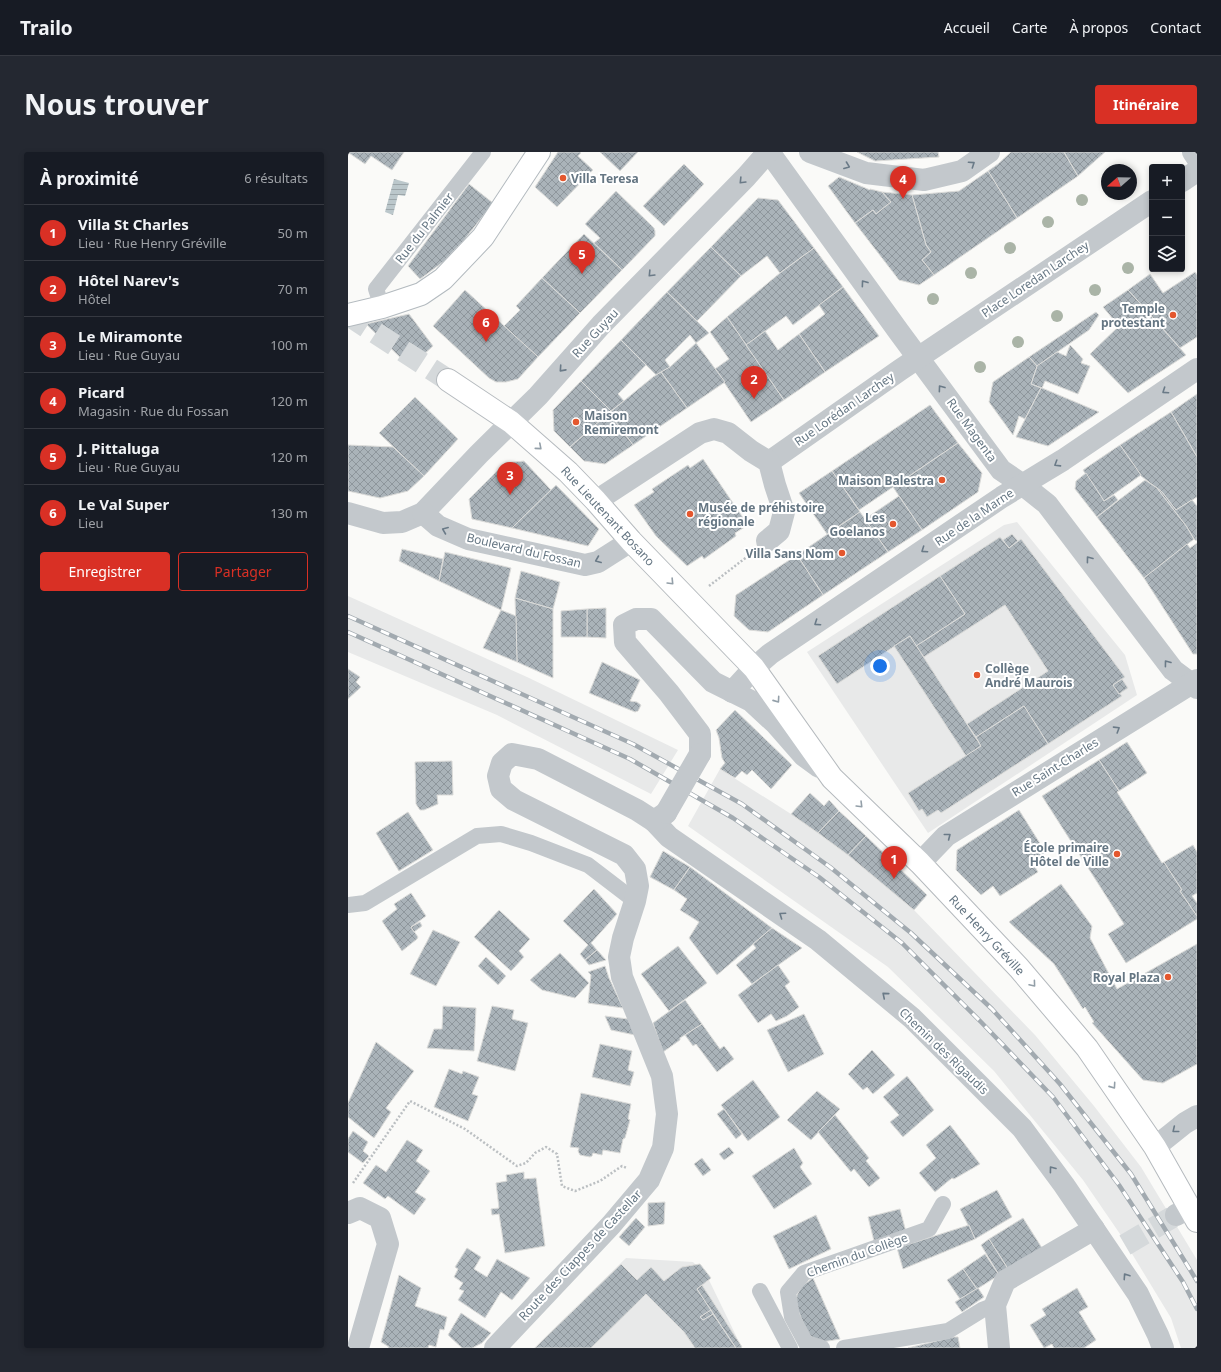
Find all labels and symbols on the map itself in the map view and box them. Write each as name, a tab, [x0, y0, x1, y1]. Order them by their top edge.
one-way arrow	[843, 161, 850, 169]
one-way arrow	[968, 161, 975, 169]
north arrow	[1101, 164, 1137, 200]
pin: 4	[890, 166, 916, 199]
place label: Villa Teresa	[571, 170, 639, 187]
marker: Villa Teresa	[558, 173, 568, 183]
one-way arrow	[739, 176, 747, 184]
street label: Rue du Palmier	[391, 189, 457, 267]
street label: Place Loredan Larchey	[978, 236, 1093, 321]
pin: 5	[569, 241, 595, 274]
one-way arrow	[648, 269, 656, 277]
one-way arrow	[862, 281, 869, 288]
place label: Temple protestant	[1101, 300, 1165, 331]
street label: Rue Guyau	[568, 305, 622, 361]
pin: 6	[473, 309, 499, 342]
marker: Temple protestant	[1168, 310, 1178, 320]
one-way arrow	[560, 364, 567, 371]
pin: 2	[741, 366, 767, 399]
street label: Rue Lorédan Larchey	[791, 368, 898, 450]
one-way arrow	[939, 385, 946, 392]
one-way arrow	[1162, 386, 1169, 393]
street label: Rue Magenta	[943, 395, 1001, 465]
place label: Maison Remiremont	[584, 407, 659, 438]
marker: Maison Remiremont	[571, 417, 581, 427]
one-way arrow	[535, 442, 542, 449]
one-way arrow	[1054, 459, 1061, 466]
pin: 3	[497, 462, 523, 495]
street label: Rue Lieutenant Bosano	[557, 462, 659, 570]
place label: Maison Balestra	[838, 472, 934, 489]
marker: Maison Balestra	[937, 475, 947, 485]
street label: Rue de la Marne	[931, 484, 1017, 550]
place label: Musée de préhistoire régionale	[698, 499, 824, 530]
marker: Musée de préhistoire régionale	[685, 509, 695, 519]
place label: Les Goelanos	[830, 509, 885, 540]
marker: Les Goelanos	[888, 519, 898, 529]
one-way arrow	[442, 526, 449, 534]
street label: Boulevard du Fossan	[465, 529, 583, 571]
place label: Villa Sans Nom	[745, 545, 834, 562]
one-way arrow	[921, 545, 928, 553]
marker: Villa Sans Nom	[837, 548, 847, 558]
one-way arrow	[594, 556, 601, 564]
one-way arrow	[1087, 557, 1094, 564]
one-way arrow	[666, 577, 674, 585]
one-way arrow	[814, 618, 821, 625]
your location	[870, 656, 890, 676]
place label: Collège André Maurois	[985, 660, 1073, 691]
one-way arrow	[1164, 660, 1172, 667]
marker: Collège André Maurois	[972, 670, 982, 680]
one-way arrow	[772, 696, 780, 703]
one-way arrow	[1113, 726, 1120, 734]
street label: Rue Saint-Charles	[1008, 733, 1102, 800]
one-way arrow	[855, 800, 863, 808]
one-way arrow	[943, 833, 950, 840]
place label: École primaire Hôtel de Ville	[1023, 839, 1109, 870]
pin: 1	[881, 846, 907, 879]
marker: École primaire Hôtel de Ville	[1112, 849, 1122, 859]
street label: Rue Henry Gréville	[945, 891, 1029, 979]
one-way arrow	[780, 913, 787, 920]
place label: Royal Plaza	[1093, 969, 1160, 986]
marker: Royal Plaza	[1163, 972, 1173, 982]
one-way arrow	[1028, 980, 1035, 987]
one-way arrow	[882, 993, 889, 1000]
street label: Chemin des Rigaudis	[896, 1004, 993, 1098]
one-way arrow	[1108, 1082, 1116, 1089]
one-way arrow	[1173, 1126, 1180, 1133]
one-way arrow	[1050, 1166, 1057, 1173]
street label: Route des Ciappes de Castellar	[515, 1186, 645, 1324]
street label: Chemin du Collège	[804, 1229, 910, 1281]
one-way arrow	[1123, 1273, 1130, 1280]

